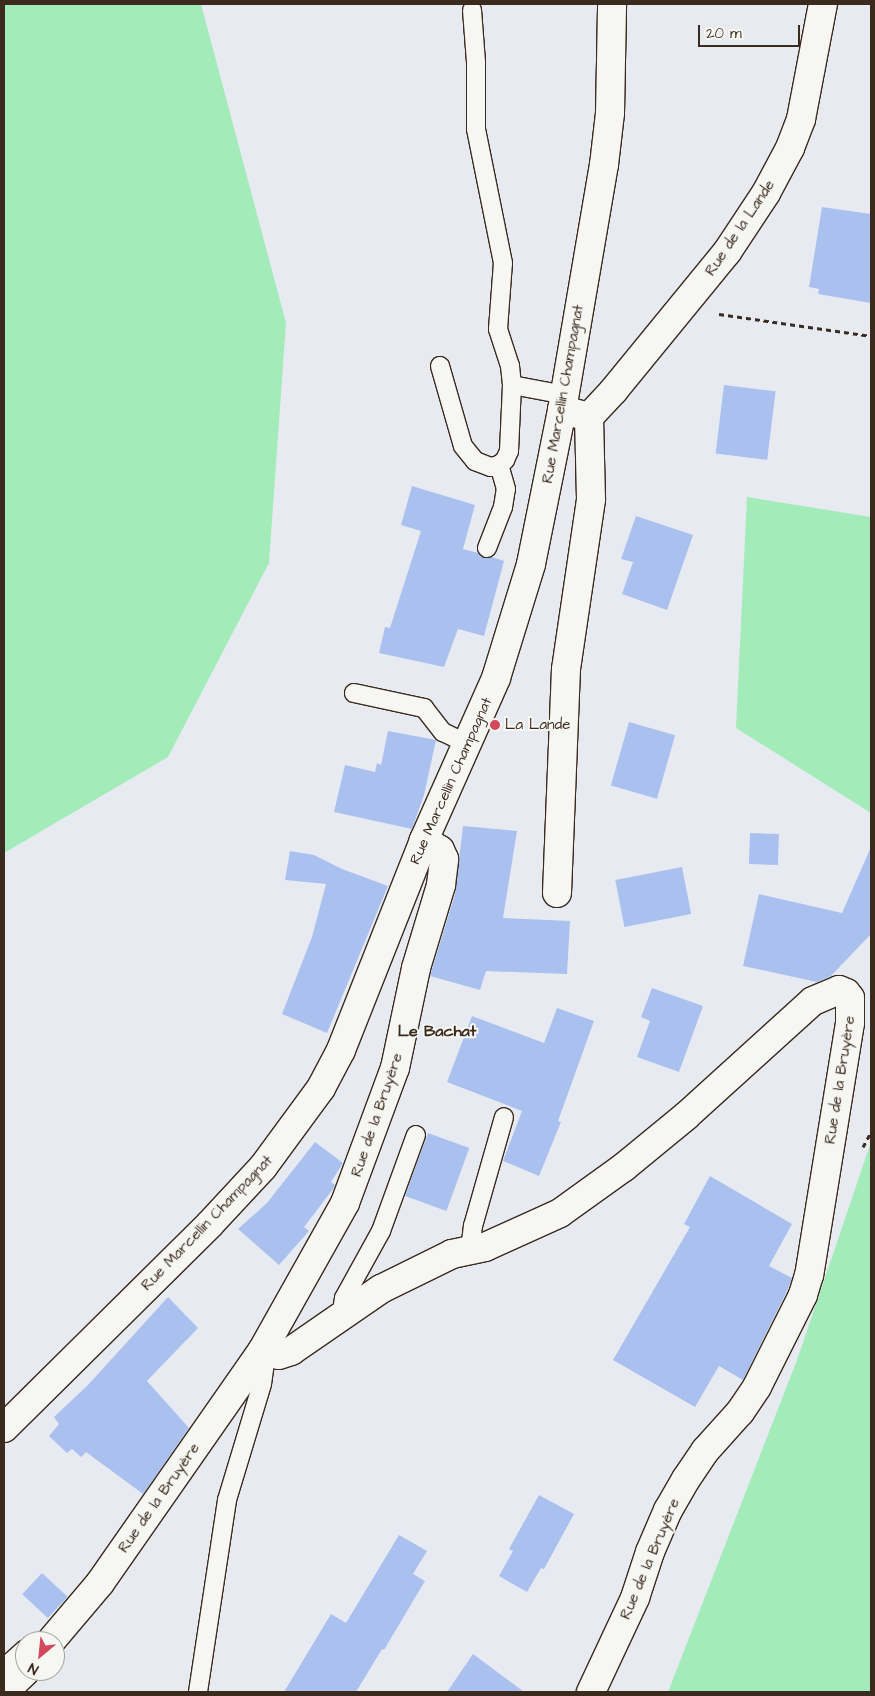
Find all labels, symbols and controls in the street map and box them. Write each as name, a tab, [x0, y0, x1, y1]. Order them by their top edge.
scale bar	[700, 15, 802, 47]
text: 20 m	[706, 23, 742, 44]
street label: Rue de la Lande	[701, 177, 779, 279]
street label: Rue Marcellin Champagnat	[538, 303, 588, 485]
street label: Rue Marcellin Champagnat	[406, 695, 496, 867]
place label: La Lande	[505, 716, 570, 734]
marker: La Lande	[489, 719, 501, 731]
street label: Rue de la Bruyère	[821, 1015, 859, 1145]
district label: Le Bachat	[398, 1021, 476, 1041]
street label: Rue de la Bruyère	[347, 1051, 407, 1179]
street label: Rue Marcellin Champagnat	[138, 1152, 276, 1294]
street label: Rue de la Bruyère	[114, 1440, 204, 1556]
street label: Rue de la Bruyère	[616, 1496, 684, 1622]
north arrow	[15, 1631, 65, 1681]
text: N	[25, 1657, 42, 1679]

